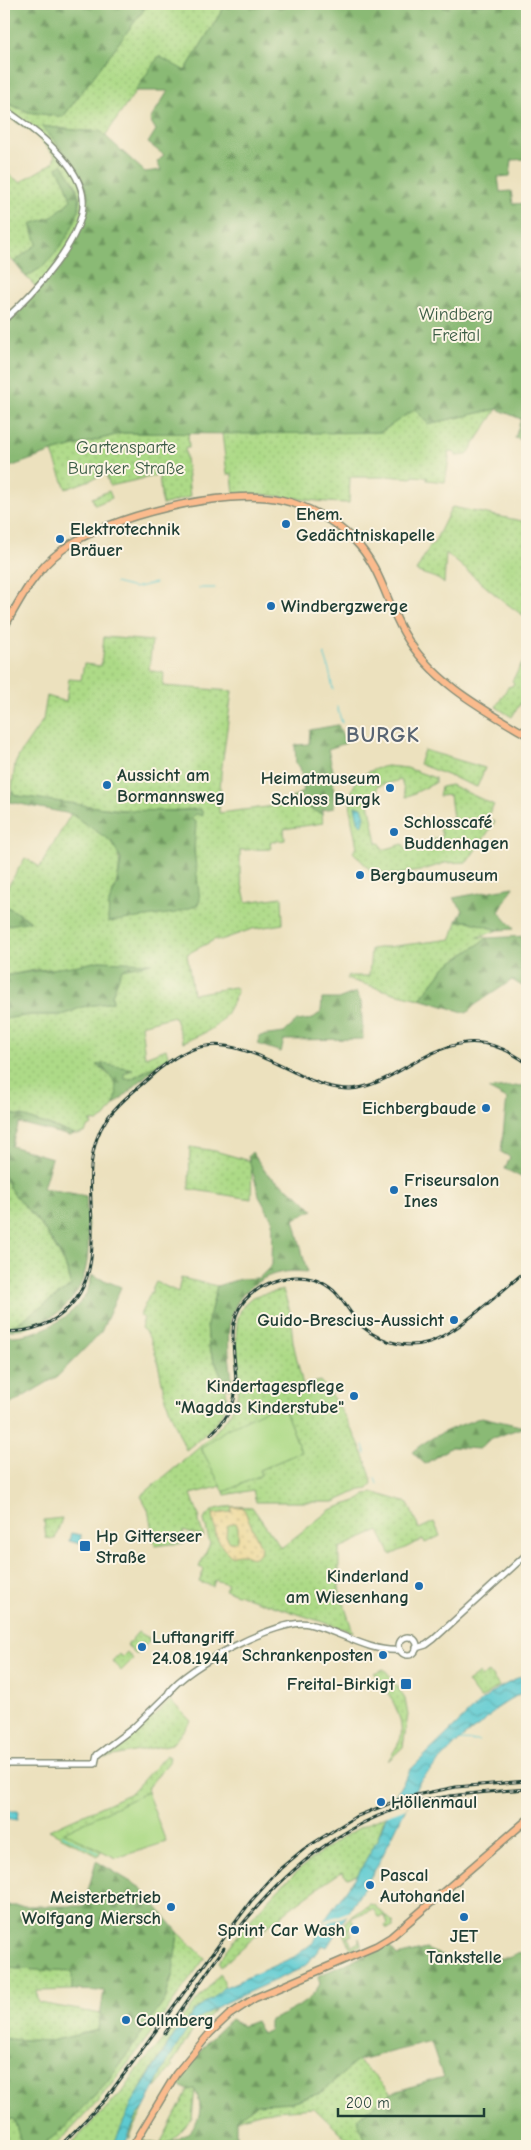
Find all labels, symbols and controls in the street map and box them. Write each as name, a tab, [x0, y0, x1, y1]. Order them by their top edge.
park label: Windberg Freital	[419, 304, 493, 346]
park label: Gartensparte Burgker Straße	[68, 437, 184, 479]
place label: Ehem. Gedächtniskapelle	[296, 504, 435, 546]
marker: Ehem. Gedächtniskapelle	[280, 518, 292, 530]
place label: Elektrotechnik Bräuer	[70, 519, 180, 561]
marker: Elektrotechnik Bräuer	[54, 533, 66, 545]
place label: Windbergzwerge	[281, 596, 408, 617]
marker: Windbergzwerge	[265, 600, 277, 612]
district label: BURGK	[346, 722, 420, 748]
place label: Aussicht am Bormannsweg	[117, 765, 225, 807]
place label: Heimatmuseum Schloss Burgk	[261, 768, 380, 810]
marker: Aussicht am Bormannsweg	[101, 779, 113, 791]
marker: Heimatmuseum Schloss Burgk	[384, 782, 396, 794]
place label: Schlosscafé Buddenhagen	[404, 812, 509, 854]
marker: Schlosscafé Buddenhagen	[388, 826, 400, 838]
place label: Bergbaumuseum	[370, 865, 498, 886]
marker: Bergbaumuseum	[354, 869, 366, 881]
place label: Eichbergbaude	[362, 1098, 476, 1119]
marker: Eichbergbaude	[480, 1102, 492, 1114]
place label: Friseursalon Ines	[404, 1170, 499, 1212]
marker: Friseursalon Ines	[388, 1184, 400, 1196]
place label: Guido-Brescius-Aussicht	[257, 1310, 445, 1331]
marker: Guido-Brescius-Aussicht	[448, 1314, 460, 1326]
place label: Kindertagespflege "Magdas Kinderstube"	[175, 1376, 344, 1418]
marker: Kindertagespflege "Magdas Kinderstube"	[348, 1390, 360, 1402]
place label: Hp Gitterseer Straße	[96, 1526, 203, 1568]
marker: Hp Gitterseer Straße	[78, 1539, 92, 1553]
place label: Kinderland am Wiesenhang	[286, 1566, 409, 1608]
marker: Kinderland am Wiesenhang	[413, 1580, 425, 1592]
place label: Luftangriff 24.08.1944	[152, 1627, 235, 1669]
marker: Luftangriff 24.08.1944	[136, 1641, 148, 1653]
place label: Schrankenposten	[242, 1645, 373, 1666]
marker: Schrankenposten	[377, 1649, 389, 1661]
place label: Freital-Birkigt	[287, 1674, 396, 1695]
marker: Freital-Birkigt	[399, 1677, 413, 1691]
place label: Höllenmaul	[391, 1792, 477, 1813]
marker: Höllenmaul	[375, 1796, 387, 1808]
place label: Pascal Autohandel	[380, 1865, 465, 1907]
marker: Pascal Autohandel	[364, 1879, 376, 1891]
place label: Meisterbetrieb Wolfgang Miersch	[22, 1887, 161, 1929]
marker: Meisterbetrieb Wolfgang Miersch	[165, 1901, 177, 1913]
marker: JET Tankstelle	[458, 1911, 470, 1923]
place label: Sprint Car Wash	[218, 1920, 345, 1941]
marker: Sprint Car Wash	[349, 1924, 361, 1936]
place label: JET Tankstelle	[427, 1926, 502, 1968]
place label: Collmberg	[136, 2010, 214, 2031]
marker: Collmberg	[120, 2014, 132, 2026]
scale bar	[338, 2085, 485, 2117]
text: 200 m	[346, 2094, 390, 2112]

